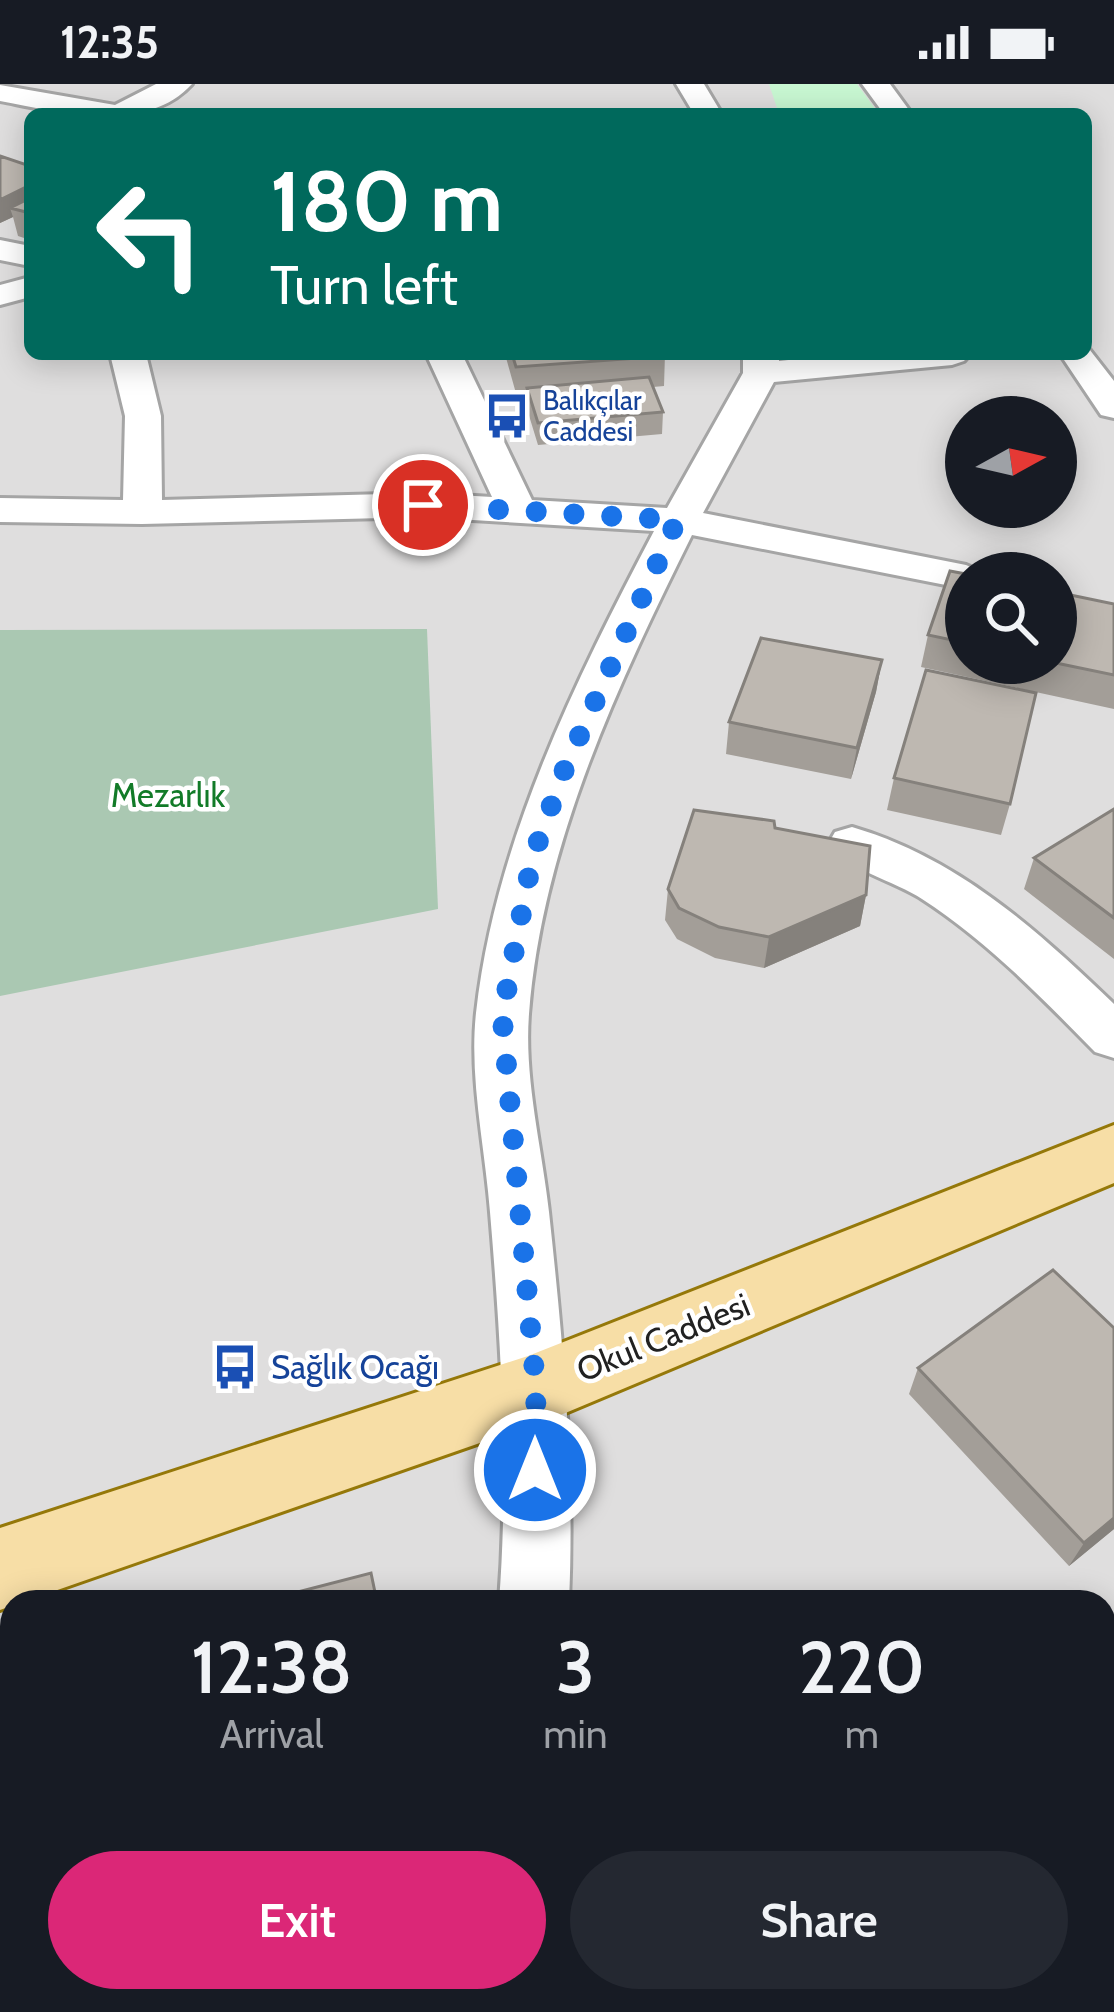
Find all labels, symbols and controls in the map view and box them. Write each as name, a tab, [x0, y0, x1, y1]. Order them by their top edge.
text: 12:35	[60, 15, 159, 69]
text: 180 m	[270, 150, 503, 252]
icon: left	[72, 156, 228, 312]
text: Turn left	[270, 252, 458, 318]
place label: Balıkçılar Caddesi	[543, 384, 642, 448]
bus stop icon: Balıkçılar Caddesi	[482, 391, 532, 441]
north arrow	[945, 396, 1077, 528]
map controls	[945, 396, 1077, 684]
pin	[372, 454, 474, 556]
icon: arrive	[390, 472, 456, 538]
button: search	[945, 552, 1077, 684]
park label: Mezarlık	[111, 775, 226, 815]
street label: Okul Caddesi	[571, 1284, 755, 1390]
bus stop icon: Sağlık Ocağı	[210, 1342, 260, 1392]
place label: Sağlık Ocağı	[271, 1347, 439, 1387]
position arrow	[472, 1407, 598, 1533]
text: 12:38	[191, 1624, 352, 1711]
text: 3	[556, 1624, 595, 1711]
text: 220	[799, 1624, 925, 1711]
text: Arrival	[220, 1710, 324, 1758]
text: min	[543, 1710, 608, 1758]
text: m	[845, 1710, 879, 1758]
button: Exit	[48, 1851, 546, 1989]
button: Share	[570, 1851, 1068, 1989]

